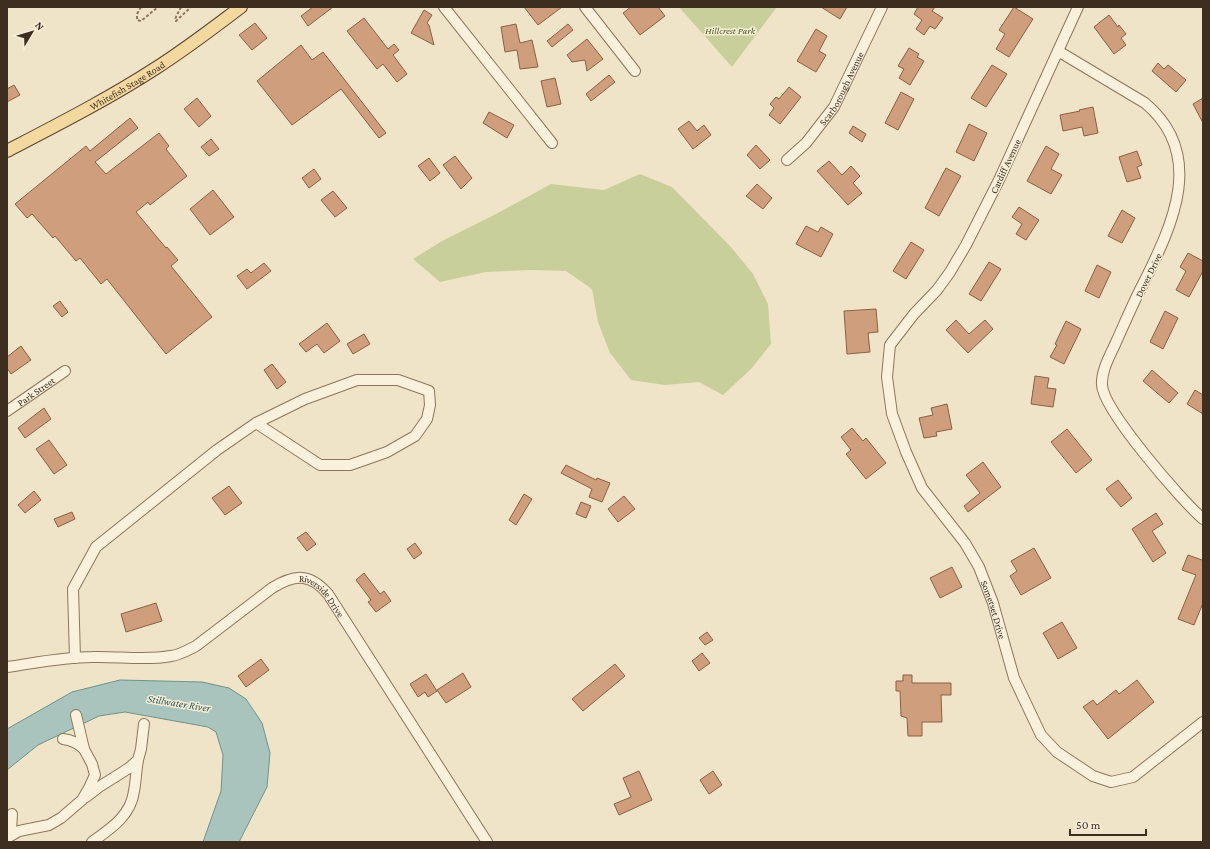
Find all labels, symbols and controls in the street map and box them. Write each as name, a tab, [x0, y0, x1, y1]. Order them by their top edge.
north arrow	[12, 12, 52, 52]
text: N	[33, 19, 47, 33]
park label: Hillcrest Park	[705, 25, 756, 36]
street label: Scarborough Avenue	[817, 49, 866, 127]
street label: Whitefish Stage Road	[88, 58, 168, 112]
street label: Cardiff Avenue	[988, 137, 1023, 195]
street label: Dover Drive	[1133, 251, 1164, 299]
street label: Park Street	[15, 374, 58, 408]
street label: Riverside Drive	[299, 573, 347, 620]
street label: Somerset Drive	[979, 579, 1008, 641]
water label: Stillwater River	[147, 692, 213, 714]
scale bar	[1070, 811, 1146, 837]
text: 50 m	[1076, 818, 1101, 832]

